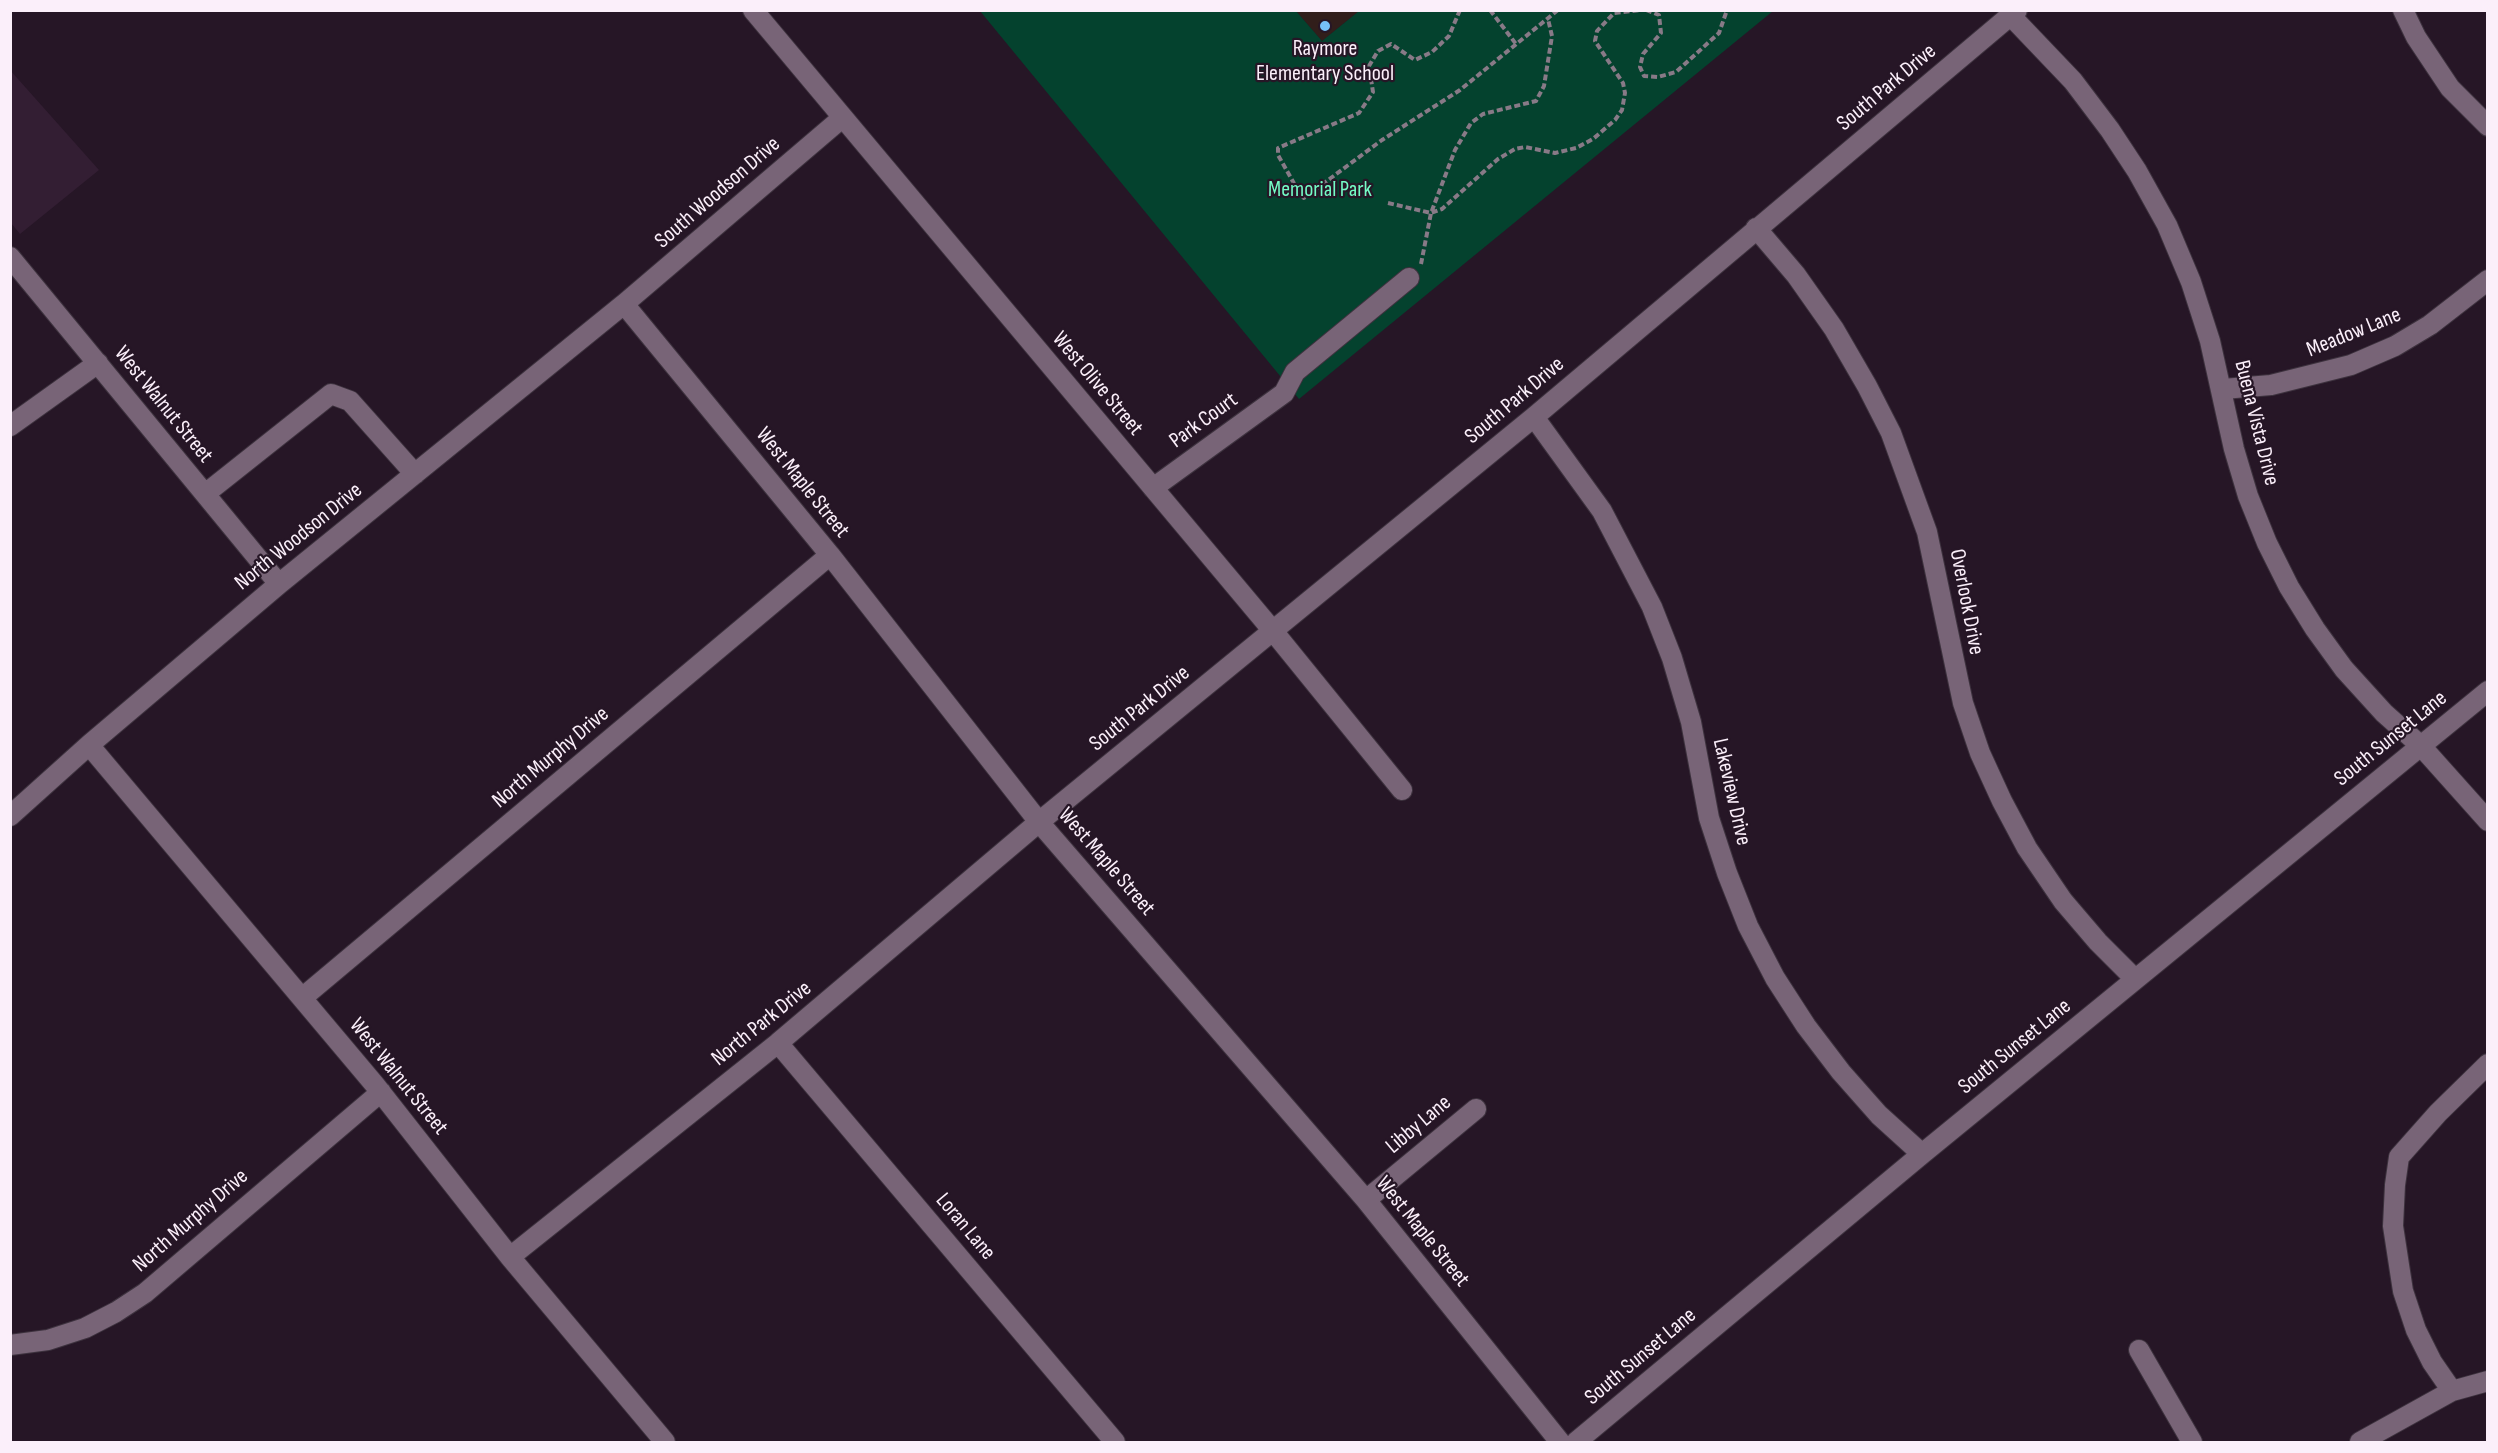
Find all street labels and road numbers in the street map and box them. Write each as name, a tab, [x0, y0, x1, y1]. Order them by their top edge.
street label: South Park Drive	[1832, 39, 1942, 137]
street label: South Woodson Drive	[650, 132, 786, 254]
street label: Meadow Lane	[2303, 302, 2405, 364]
street label: West Olive Street	[1046, 327, 1148, 441]
street label: West Walnut Street	[108, 341, 218, 469]
street label: South Park Drive	[1460, 352, 1570, 450]
street label: Buena Vista Drive	[2228, 358, 2284, 488]
street label: Park Court	[1165, 387, 1243, 455]
street label: West Maple Street	[749, 422, 855, 544]
street label: North Woodson Drive	[230, 478, 368, 596]
street label: Overlook Drive	[1943, 547, 1989, 657]
street label: South Park Drive	[1084, 661, 1196, 757]
street label: South Sunset Lane	[2329, 686, 2453, 792]
street label: North Murphy Drive	[487, 702, 615, 814]
street label: Lakeview Drive	[1706, 736, 1756, 848]
street label: West Maple Street	[1052, 803, 1160, 921]
street label: North Park Drive	[707, 976, 817, 1072]
street label: South Sunset Lane	[1953, 994, 2077, 1100]
street label: West Walnut Street	[343, 1013, 453, 1141]
street label: Libby Lane	[1381, 1090, 1457, 1160]
street label: North Murphy Drive	[128, 1164, 254, 1278]
street label: West Maple Street	[1369, 1171, 1475, 1293]
street label: Loran Lane	[929, 1188, 1001, 1266]
street label: South Sunset Lane	[1580, 1303, 1702, 1411]

